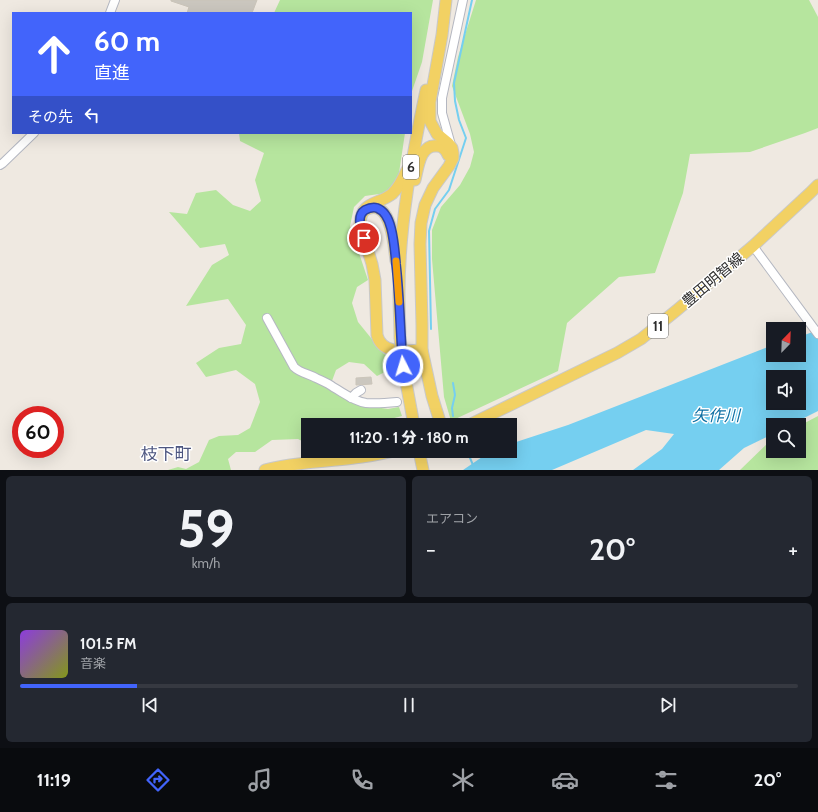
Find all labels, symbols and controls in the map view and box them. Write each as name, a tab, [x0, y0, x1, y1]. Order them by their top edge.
text: 60 m	[94, 24, 160, 58]
icon: ahead	[28, 28, 80, 80]
text: 直進	[94, 62, 130, 84]
icon: left	[81, 104, 103, 126]
text: その先	[28, 108, 73, 126]
road number: 6	[403, 155, 419, 179]
pin	[347, 221, 381, 255]
icon: arrive	[353, 227, 375, 249]
street label: 豊田明智線	[678, 249, 748, 311]
road number: 11	[648, 314, 668, 338]
north arrow	[766, 322, 806, 362]
map controls	[766, 322, 806, 458]
position arrow	[382, 345, 424, 387]
button: sound	[766, 370, 806, 410]
speed limit sign: 60	[12, 406, 64, 458]
water label: 矢作川	[692, 406, 742, 425]
button: search	[766, 418, 806, 458]
text: 11:20 · 1 分 · 180 m	[350, 429, 468, 447]
district label: 枝下町	[141, 444, 192, 464]
text: 59	[177, 497, 235, 560]
text: エアコン	[426, 510, 478, 526]
text: 20°	[589, 531, 635, 568]
text: −	[426, 536, 436, 563]
text: +	[788, 536, 798, 563]
text: km/h	[192, 555, 220, 571]
text: 101.5 FM	[80, 635, 137, 653]
text: 音楽	[80, 655, 106, 671]
icon: previous	[139, 694, 161, 716]
icon: pause	[398, 694, 420, 716]
icon: next	[657, 694, 679, 716]
icon: directions	[144, 766, 172, 794]
icon: music	[246, 766, 274, 794]
icon: phone	[348, 766, 376, 794]
icon: climate	[449, 766, 477, 794]
icon: car	[551, 766, 579, 794]
icon: filters	[652, 766, 680, 794]
text: 11:19	[37, 769, 71, 791]
text: 20°	[754, 769, 781, 791]

